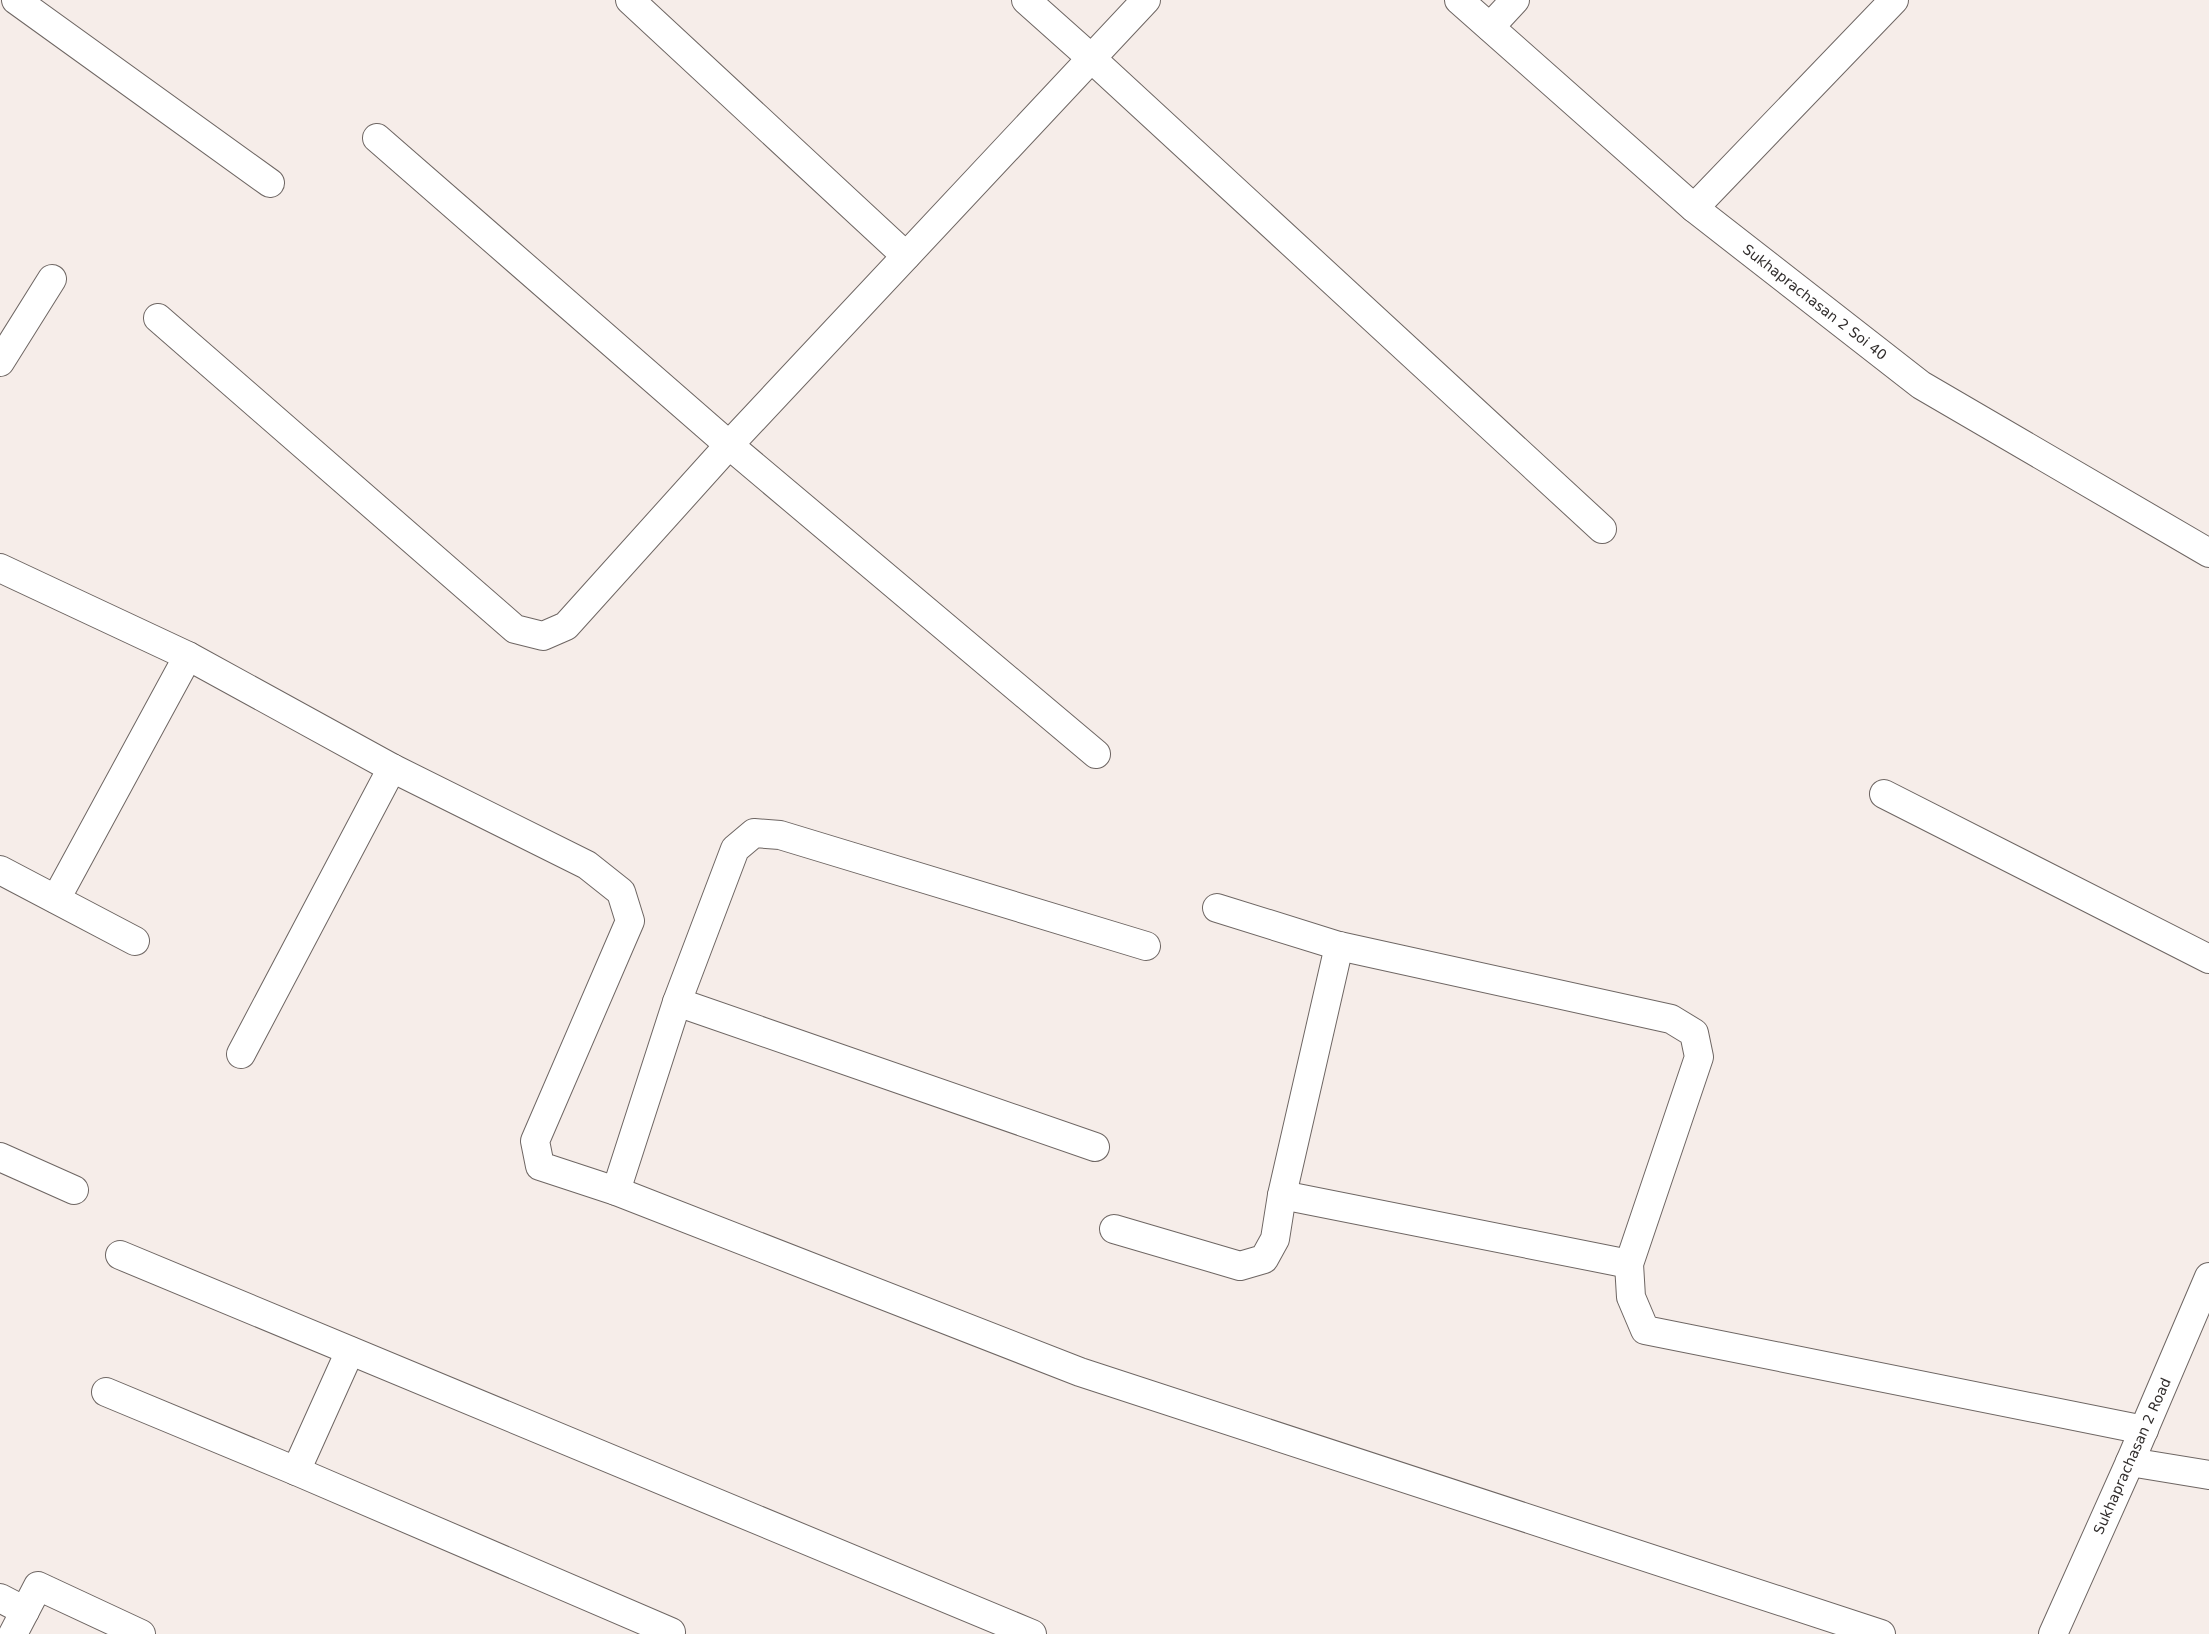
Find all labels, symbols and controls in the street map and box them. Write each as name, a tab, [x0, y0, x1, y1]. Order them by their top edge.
street label: Sukhaprachasan 2 Soi 40	[1740, 241, 1890, 363]
street label: Sukhaprachasan 2 Road	[2090, 1375, 2174, 1537]

